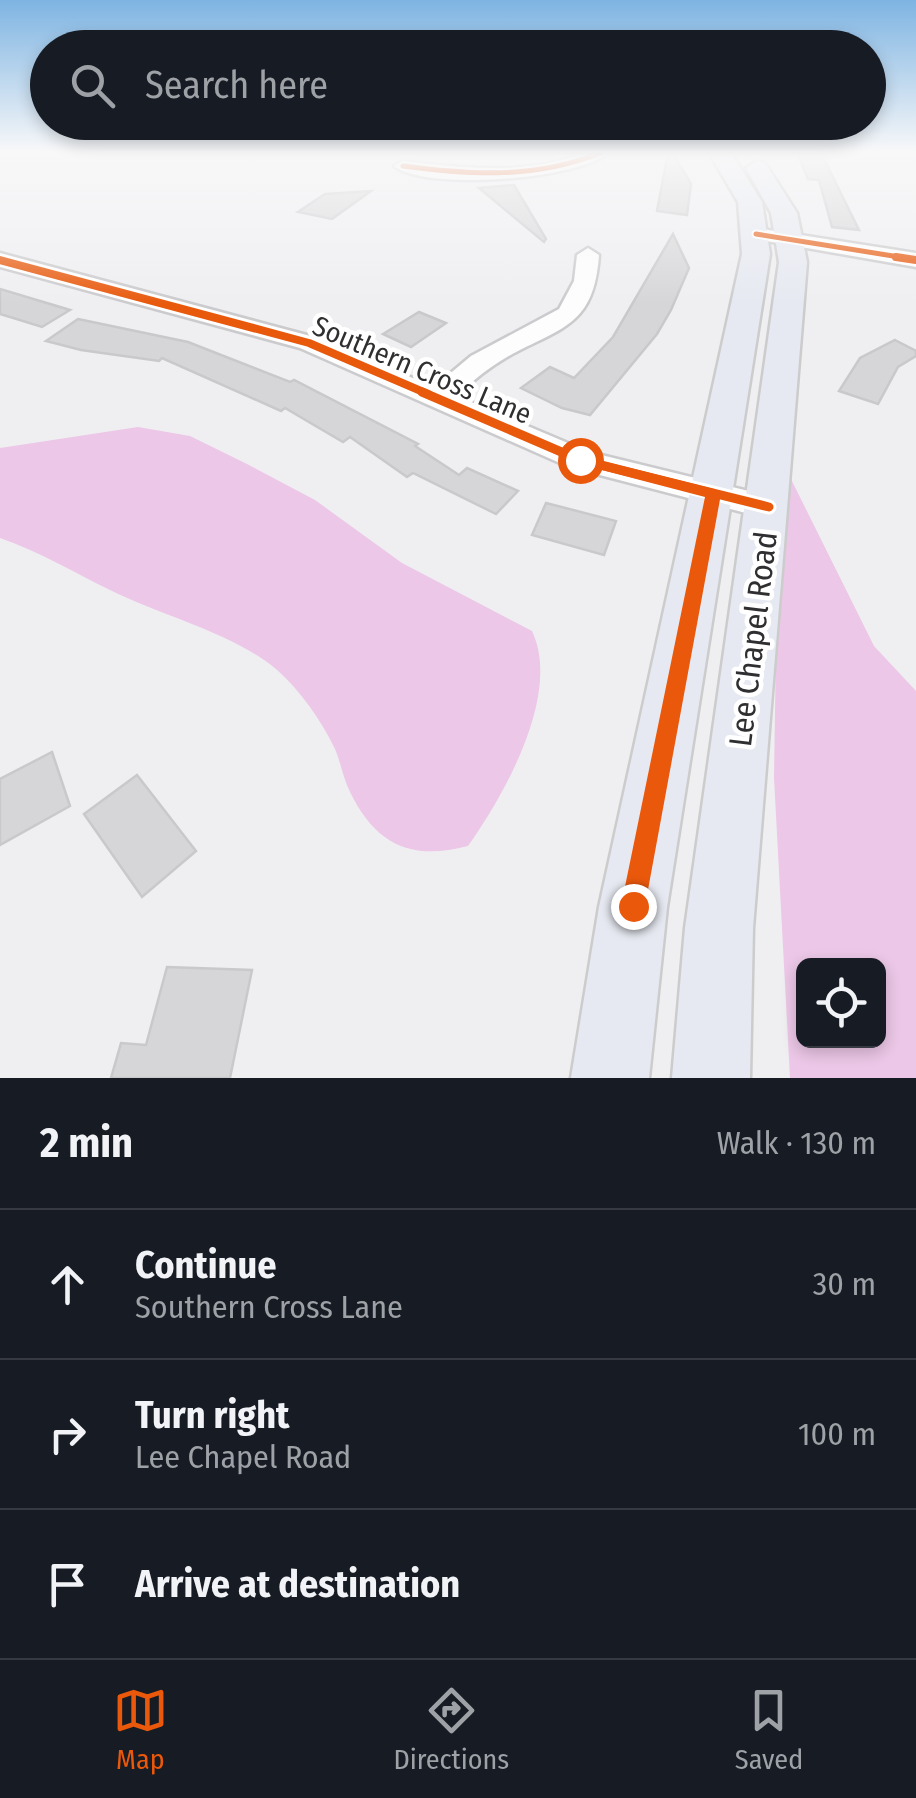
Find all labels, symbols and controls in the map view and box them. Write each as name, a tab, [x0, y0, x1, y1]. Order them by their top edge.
search box	[30, 30, 886, 140]
icon: search	[65, 58, 120, 113]
text: Search here	[145, 62, 328, 108]
street label: Southern Cross Lane	[308, 309, 536, 431]
route start	[558, 438, 604, 484]
street label: Lee Chapel Road	[721, 529, 785, 749]
route end	[611, 884, 657, 930]
map controls	[796, 958, 886, 1048]
button: locate	[796, 958, 886, 1048]
text: 2 min	[40, 1118, 133, 1168]
text: Walk · 130 m	[717, 1124, 876, 1162]
text: Continue	[135, 1242, 276, 1288]
icon: ahead	[40, 1257, 95, 1312]
text: 30 m	[813, 1265, 876, 1303]
text: Southern Cross Lane	[135, 1288, 403, 1326]
text: Turn right	[135, 1392, 289, 1438]
icon: right	[40, 1407, 95, 1462]
text: 100 m	[798, 1415, 876, 1453]
text: Lee Chapel Road	[135, 1438, 351, 1476]
icon: arrive	[40, 1557, 95, 1612]
text: Arrive at destination	[135, 1561, 460, 1607]
tab: Map	[113, 1683, 168, 1776]
tab: Directions	[393, 1683, 509, 1776]
tab: Saved	[735, 1683, 803, 1776]

